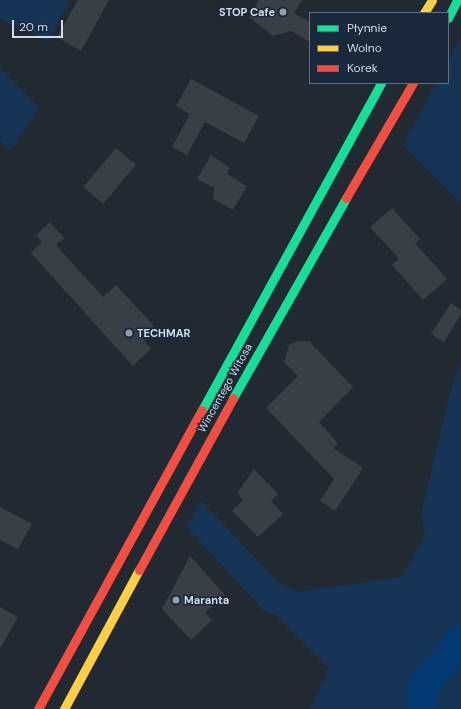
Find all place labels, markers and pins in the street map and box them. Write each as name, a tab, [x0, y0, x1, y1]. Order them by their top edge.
place label: STOP Cafe	[219, 5, 275, 19]
marker: STOP Cafe	[278, 7, 288, 17]
place label: TECHMAR	[137, 326, 190, 340]
marker: TECHMAR	[124, 328, 134, 338]
place label: Maranta	[184, 593, 229, 607]
marker: Maranta	[171, 595, 181, 605]

